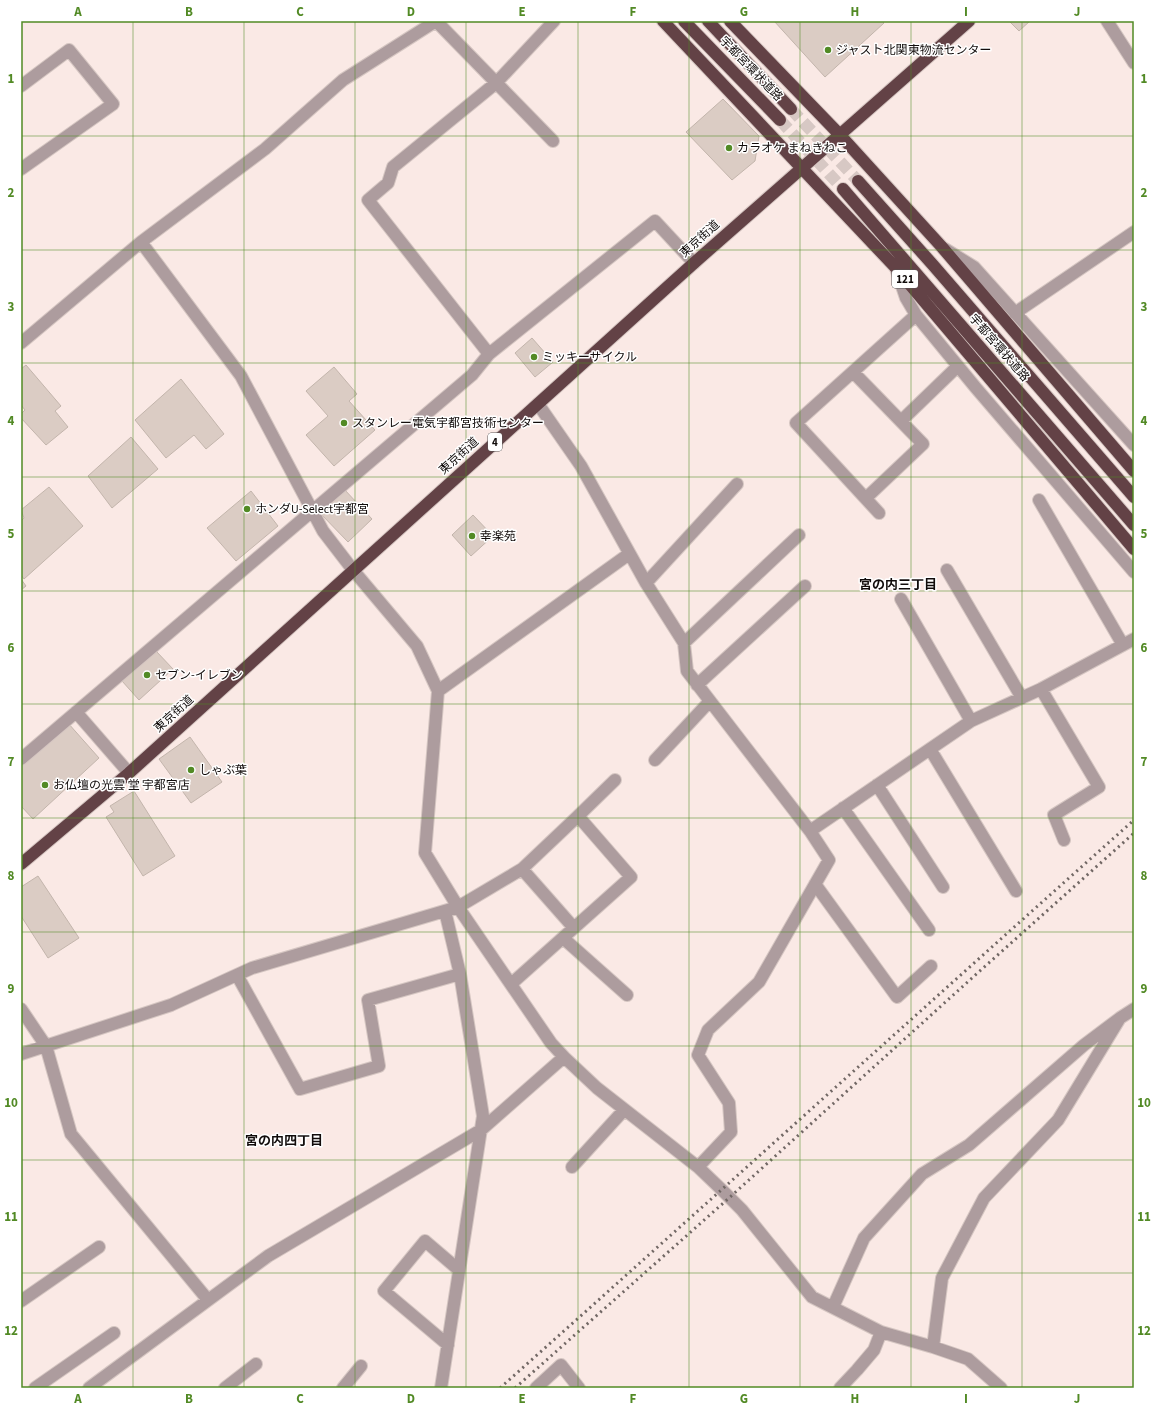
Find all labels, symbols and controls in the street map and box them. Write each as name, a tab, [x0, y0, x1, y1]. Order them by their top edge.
text: A	[73, 3, 82, 21]
text: B	[185, 3, 193, 21]
text: C	[296, 3, 304, 21]
text: D	[407, 3, 415, 21]
text: E	[518, 3, 526, 21]
text: F	[630, 3, 637, 21]
text: G	[740, 3, 748, 21]
text: H	[851, 3, 859, 21]
text: I	[964, 3, 968, 21]
text: J	[1074, 3, 1080, 21]
street label: 宇都宮環状道路	[716, 33, 786, 105]
place label: ジャスト北関東物流センター	[836, 42, 991, 59]
marker: ジャスト北関東物流センター	[823, 45, 833, 55]
text: 1	[8, 70, 15, 88]
text: 1	[1141, 70, 1148, 88]
place label: カラオケ まねきねこ	[737, 140, 847, 157]
marker: カラオケ まねきねこ	[724, 143, 734, 153]
text: 2	[8, 184, 15, 202]
text: 2	[1141, 184, 1148, 202]
street label: 東京街道	[676, 217, 724, 261]
road number: 121	[892, 270, 918, 288]
text: 3	[8, 298, 15, 316]
text: 3	[1141, 298, 1148, 316]
street label: 宇都宮環状道路	[965, 311, 1033, 385]
place label: ミッキーサイクル	[542, 349, 637, 366]
marker: ミッキーサイクル	[529, 352, 539, 362]
text: 4	[8, 412, 15, 430]
text: 4	[1141, 412, 1148, 430]
place label: スタンレー電気宇都宮技術センター	[352, 415, 544, 432]
marker: スタンレー電気宇都宮技術センター	[339, 418, 349, 428]
road number: 4	[488, 433, 502, 451]
street label: 東京街道	[435, 434, 483, 478]
place label: ホンダU-Select宇都宮	[255, 501, 369, 518]
marker: ホンダU-Select宇都宮	[242, 504, 252, 514]
text: 5	[8, 525, 15, 543]
text: 5	[1141, 525, 1148, 543]
place label: 幸楽苑	[480, 528, 516, 545]
marker: 幸楽苑	[467, 531, 477, 541]
district label: 宮の内三丁目	[859, 576, 937, 594]
text: 6	[8, 639, 15, 657]
text: 6	[1141, 639, 1148, 657]
place label: セブン-イレブン	[155, 667, 243, 684]
marker: セブン-イレブン	[142, 670, 152, 680]
street label: 東京街道	[150, 692, 198, 736]
text: 7	[8, 753, 15, 771]
text: 7	[1141, 753, 1148, 771]
place label: しゃぶ葉	[199, 762, 247, 779]
marker: しゃぶ葉	[186, 765, 196, 775]
place label: お仏壇の光雲 堂 宇都宮店	[53, 777, 190, 794]
marker: お仏壇の光雲 堂 宇都宮店	[40, 780, 50, 790]
text: 8	[8, 867, 15, 885]
text: 8	[1141, 867, 1148, 885]
text: 9	[8, 980, 15, 998]
text: 9	[1141, 980, 1148, 998]
text: 10	[4, 1094, 18, 1112]
text: 10	[1137, 1094, 1151, 1112]
district label: 宮の内四丁目	[245, 1132, 323, 1150]
text: 11	[4, 1208, 18, 1226]
text: 11	[1137, 1208, 1151, 1226]
text: 12	[4, 1322, 18, 1340]
text: 12	[1137, 1322, 1151, 1340]
text: A	[73, 1390, 82, 1408]
text: B	[185, 1390, 193, 1408]
text: C	[296, 1390, 304, 1408]
text: D	[407, 1390, 415, 1408]
text: E	[518, 1390, 526, 1408]
text: F	[630, 1390, 637, 1408]
text: G	[740, 1390, 748, 1408]
text: H	[851, 1390, 859, 1408]
text: I	[964, 1390, 968, 1408]
text: J	[1074, 1390, 1080, 1408]

